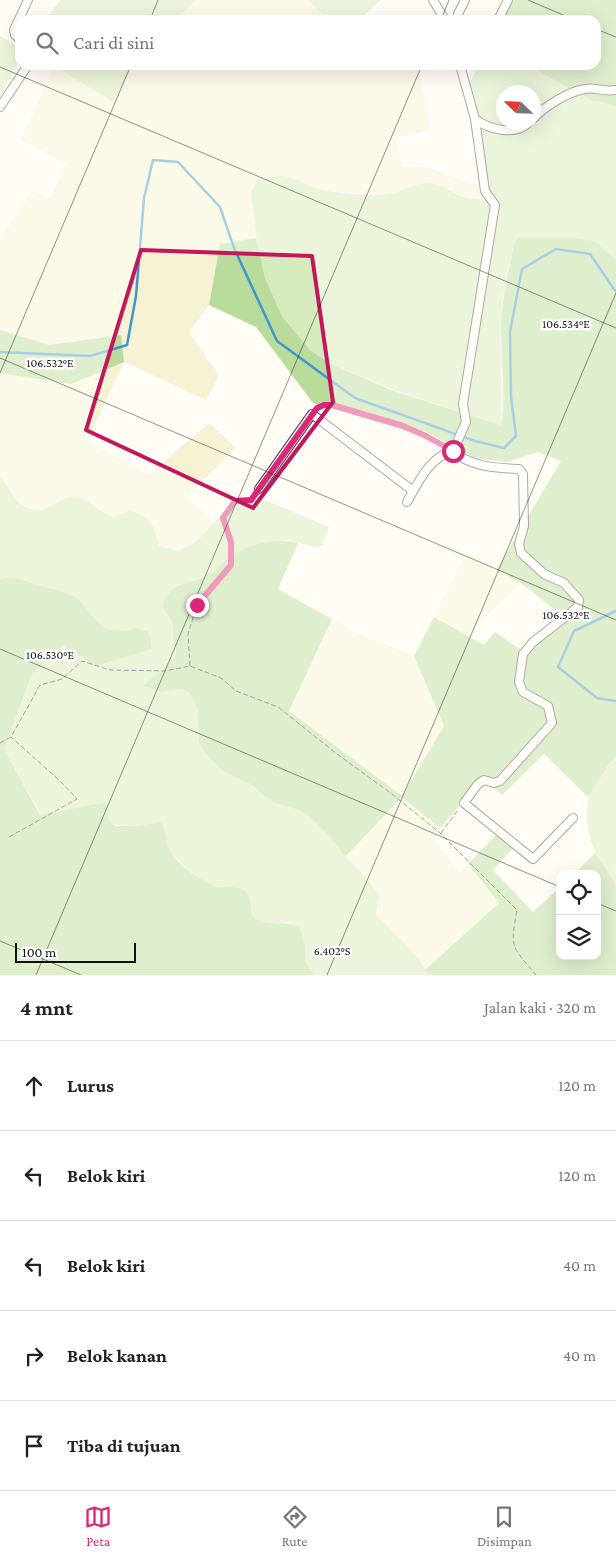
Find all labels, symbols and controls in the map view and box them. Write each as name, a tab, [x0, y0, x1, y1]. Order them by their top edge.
search box	[15, 15, 601, 70]
icon: search	[33, 29, 61, 57]
text: Cari di sini	[73, 32, 154, 53]
north arrow	[496, 85, 541, 130]
text: 106.534°E	[542, 317, 590, 331]
text: 106.532°E	[27, 356, 74, 370]
route start	[442, 440, 465, 463]
route end	[186, 594, 209, 617]
text: 106.532°E	[543, 608, 590, 622]
text: 106.530°E	[26, 648, 75, 662]
map controls	[556, 870, 601, 960]
button: locate	[556, 870, 601, 915]
button: layers	[556, 915, 601, 960]
scale bar	[15, 940, 136, 963]
text: 100 m	[22, 944, 56, 960]
text: 6.402°S	[314, 944, 351, 958]
text: 4 mnt	[20, 996, 73, 1020]
text: Jalan kaki · 320 m	[484, 999, 596, 1016]
icon: ahead	[20, 1072, 48, 1100]
text: Lurus	[67, 1075, 114, 1096]
text: 120 m	[558, 1077, 596, 1094]
icon: left	[20, 1162, 48, 1190]
text: Belok kiri	[67, 1165, 145, 1186]
text: 120 m	[558, 1167, 596, 1184]
icon: left	[20, 1252, 48, 1280]
text: Belok kiri	[67, 1255, 145, 1276]
text: 40 m	[563, 1257, 596, 1274]
icon: right	[20, 1342, 48, 1370]
text: Belok kanan	[67, 1345, 167, 1366]
text: 40 m	[563, 1347, 596, 1364]
icon: arrive	[20, 1432, 48, 1460]
text: Tiba di tujuan	[67, 1435, 181, 1456]
tab: Peta	[84, 1503, 112, 1549]
tab: Rute	[281, 1503, 309, 1549]
tab: Disimpan	[477, 1503, 532, 1549]

